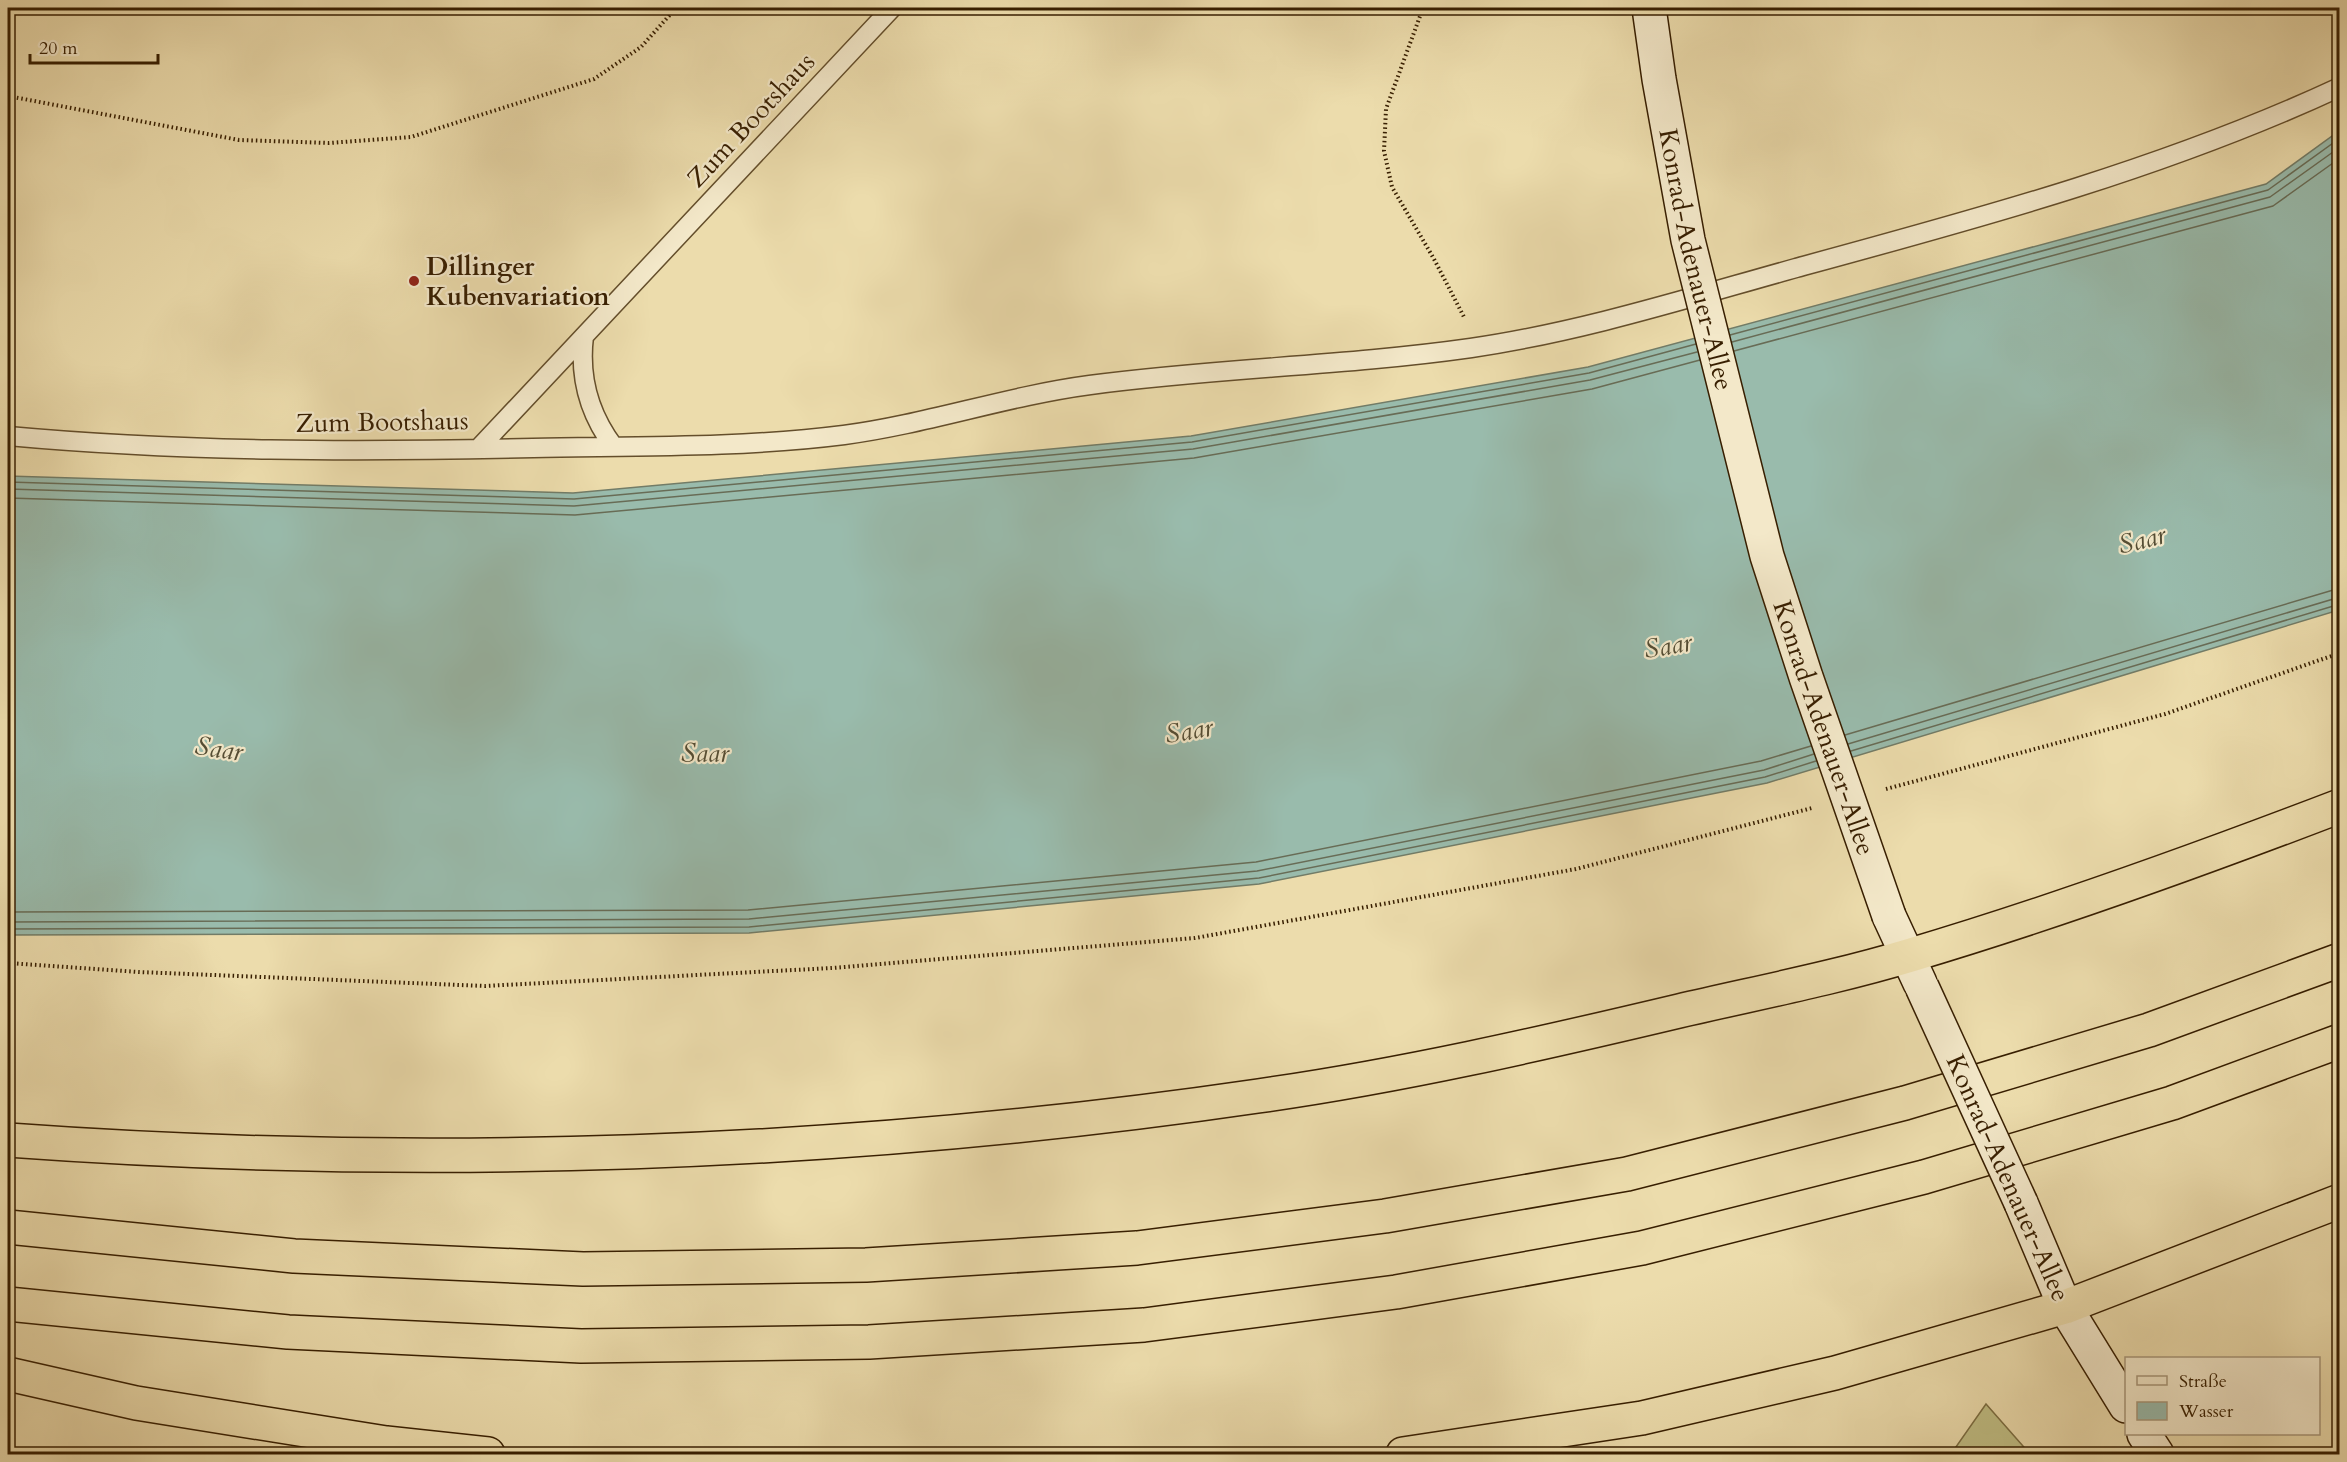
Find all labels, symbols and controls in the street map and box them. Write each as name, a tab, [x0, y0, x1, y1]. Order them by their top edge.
scale bar	[30, 27, 158, 65]
text: 20 m	[39, 36, 78, 61]
street label: Zum Bootshaus	[679, 45, 823, 195]
street label: Konrad-Adenauer-Allee	[1651, 126, 1742, 394]
place label: Dillinger Kubenvariation	[426, 249, 610, 314]
marker: Dillinger Kubenvariation	[407, 274, 421, 288]
street label: Zum Bootshaus	[295, 403, 469, 441]
water label: Saar	[2114, 516, 2171, 564]
street label: Konrad-Adenauer-Allee	[1765, 596, 1884, 860]
water label: Saar	[1641, 623, 1696, 668]
water label: Saar	[1162, 708, 1217, 753]
water label: Saar	[193, 727, 246, 771]
water label: Saar	[681, 735, 730, 772]
street label: Konrad-Adenauer-Allee	[1938, 1049, 2078, 1307]
legend	[2125, 1357, 2320, 1435]
text: Straße	[2179, 1369, 2227, 1394]
text: Wasser	[2178, 1399, 2234, 1424]

